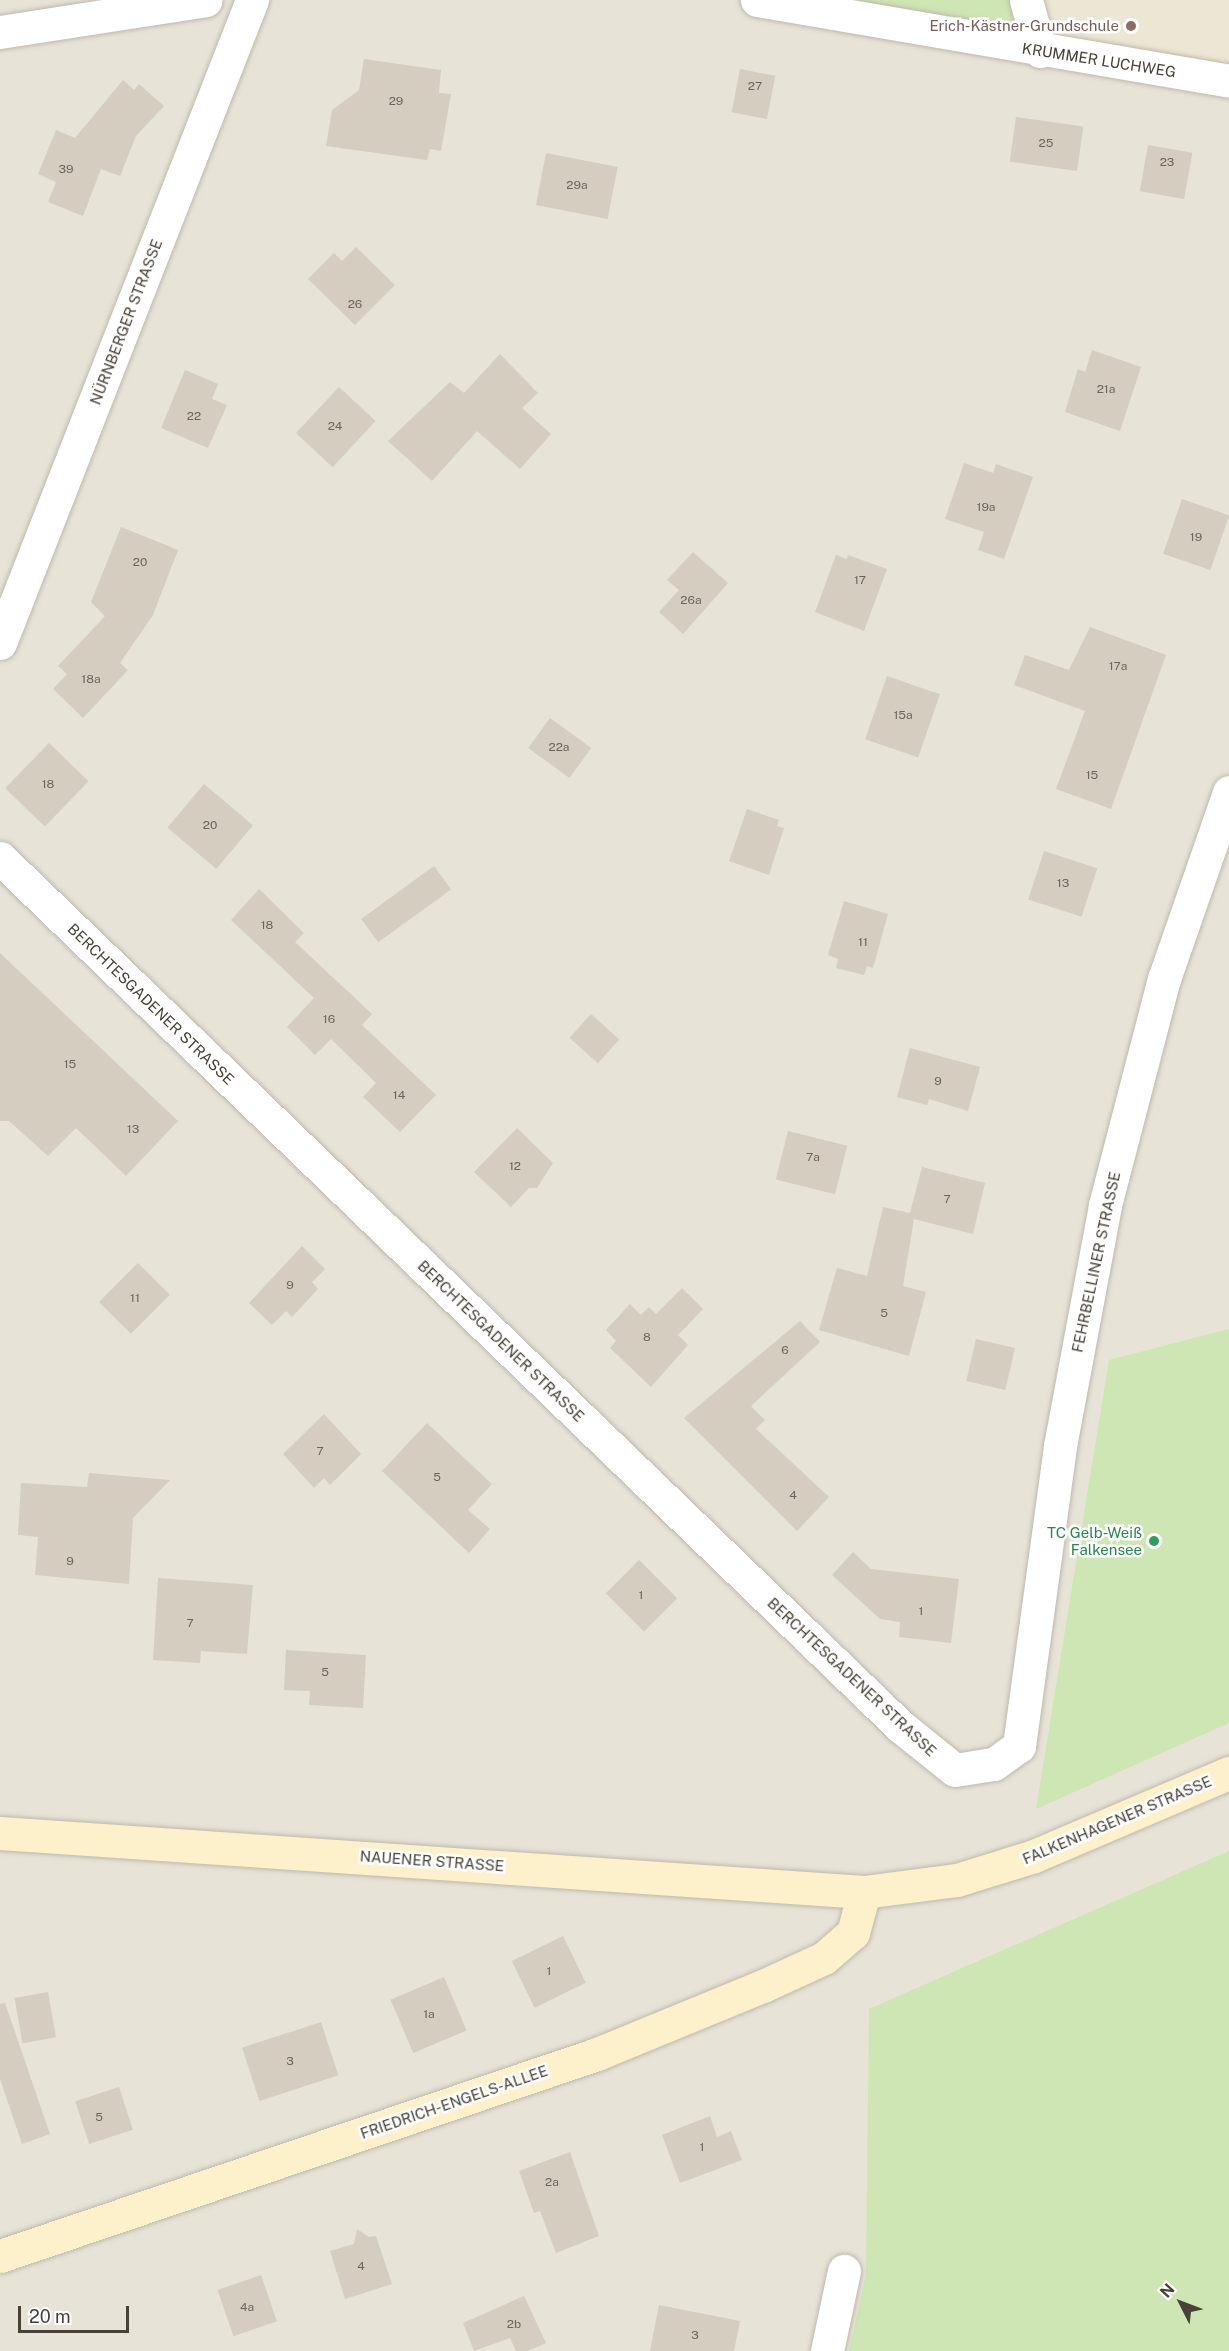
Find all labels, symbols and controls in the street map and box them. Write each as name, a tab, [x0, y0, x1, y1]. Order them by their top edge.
place label: Erich-Kästner-Grundschule	[929, 17, 1119, 35]
marker: Erich-Kästner-Grundschule	[1124, 19, 1138, 33]
street label: KRUMMER LUCHWEG	[1021, 39, 1177, 81]
house number: 27	[748, 80, 762, 94]
house number: 29	[389, 95, 403, 109]
house number: 25	[1039, 137, 1053, 151]
house number: 23	[1160, 156, 1174, 170]
house number: 39	[59, 163, 73, 177]
house number: 29a	[566, 179, 588, 193]
street label: NÜRNBERGER STRASSE	[86, 237, 166, 407]
house number: 26	[348, 298, 362, 312]
house number: 21a	[1097, 383, 1115, 397]
house number: 22	[187, 410, 201, 424]
house number: 24	[328, 420, 342, 434]
house number: 19a	[976, 501, 996, 515]
house number: 19	[1190, 531, 1202, 545]
house number: 20	[133, 556, 147, 570]
house number: 17	[854, 574, 866, 588]
house number: 26a	[680, 594, 702, 608]
house number: 17a	[1109, 660, 1127, 674]
house number: 18a	[81, 673, 101, 687]
house number: 15a	[893, 709, 913, 723]
house number: 22a	[549, 741, 569, 755]
house number: 15	[1086, 769, 1098, 783]
house number: 18	[42, 778, 54, 792]
house number: 20	[203, 819, 217, 833]
house number: 13	[1057, 877, 1069, 891]
house number: 18	[261, 919, 273, 933]
street label: BERCHTESGADENER STRASSE	[64, 920, 238, 1088]
house number: 11	[858, 936, 868, 950]
house number: 16	[323, 1013, 335, 1027]
house number: 15	[64, 1058, 76, 1072]
house number: 9	[934, 1075, 942, 1089]
house number: 14	[393, 1089, 405, 1103]
house number: 13	[127, 1123, 139, 1137]
house number: 7a	[806, 1151, 820, 1165]
house number: 12	[509, 1160, 521, 1174]
street label: FEHRBELLINER STRASSE	[1068, 1170, 1124, 1354]
house number: 7	[943, 1193, 951, 1207]
street label: BERCHTESGADENER STRASSE	[414, 1257, 588, 1425]
house number: 9	[286, 1279, 294, 1293]
house number: 11	[130, 1292, 140, 1306]
house number: 5	[880, 1307, 888, 1321]
house number: 8	[643, 1331, 651, 1345]
house number: 6	[781, 1344, 789, 1358]
house number: 7	[316, 1445, 324, 1459]
house number: 5	[433, 1471, 441, 1485]
house number: 4	[789, 1489, 797, 1503]
place label: TC Gelb-Weiß Falkensee	[1047, 1523, 1142, 1558]
marker: TC Gelb-Weiß Falkensee	[1147, 1534, 1161, 1548]
house number: 9	[66, 1555, 74, 1569]
house number: 1	[639, 1589, 643, 1603]
street label: BERCHTESGADENER STRASSE	[764, 1594, 940, 1760]
house number: 1	[919, 1605, 923, 1619]
house number: 7	[186, 1617, 194, 1631]
house number: 5	[321, 1666, 329, 1680]
street label: FALKENHAGENER STRASSE	[1020, 1772, 1214, 1868]
street label: NAUENER STRASSE	[359, 1847, 505, 1875]
house number: 1	[547, 1965, 551, 1979]
house number: 1a	[423, 2008, 435, 2022]
house number: 3	[286, 2055, 294, 2069]
street label: FRIEDRICH-ENGELS-ALLEE	[358, 2061, 550, 2143]
house number: 5	[95, 2111, 103, 2125]
house number: 1	[700, 2141, 704, 2155]
house number: 2a	[545, 2176, 559, 2190]
house number: 4	[357, 2260, 365, 2274]
north arrow	[1151, 2273, 1211, 2333]
text: N	[1156, 2280, 1178, 2302]
scale bar	[21, 2294, 132, 2332]
house number: 4a	[240, 2301, 254, 2315]
text: 20 m	[29, 2306, 71, 2327]
house number: 2b	[507, 2318, 521, 2332]
house number: 3	[691, 2329, 699, 2343]

